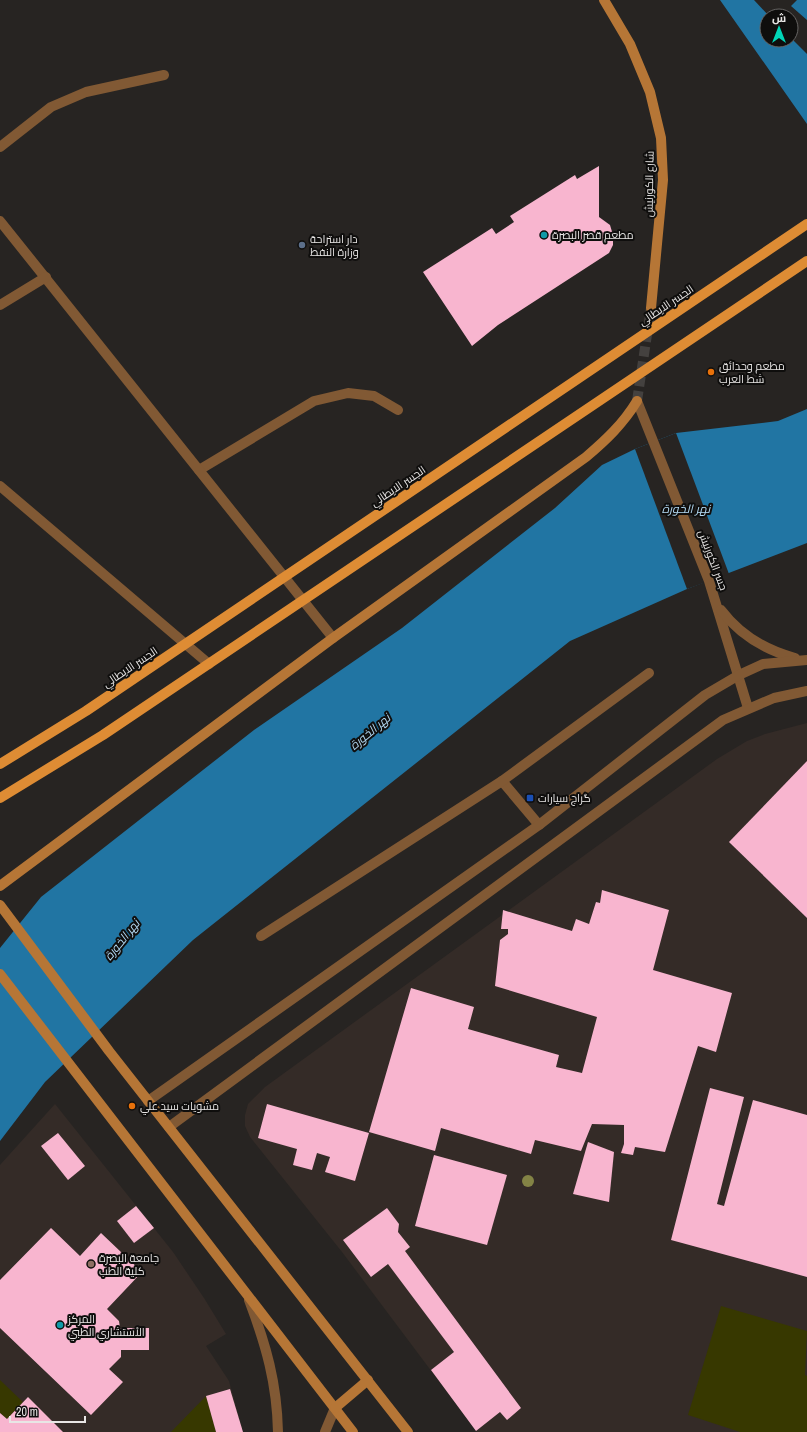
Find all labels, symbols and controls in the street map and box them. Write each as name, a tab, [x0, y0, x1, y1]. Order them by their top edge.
north arrow	[759, 8, 799, 48]
text: ش	[772, 11, 786, 25]
street label: شارع الكورنيش	[641, 151, 658, 217]
place label: مطعم قصر البصرة	[552, 228, 634, 243]
marker: مطعم قصر البصرة	[539, 230, 549, 240]
place label: دار استراحة وزارة النفط	[310, 232, 359, 259]
marker: دار استراحة وزارة النفط	[297, 240, 307, 250]
street label: الجسر الايطالي	[636, 281, 697, 330]
place label: مطعم وحدائق شط العرب	[719, 359, 785, 386]
marker: مطعم وحدائق شط العرب	[706, 367, 716, 377]
street label: الجسر الايطالي	[368, 462, 429, 511]
water label: نهر الخورة	[662, 501, 712, 517]
street label: جسر الكورنيش	[695, 528, 731, 592]
street label: الجسر الايطالي	[100, 643, 161, 692]
water label: نهر الخورة	[346, 709, 395, 754]
place label: گراج سيارات	[538, 791, 591, 806]
marker: گراج سيارات	[525, 793, 535, 803]
water label: نهر الخورة	[101, 915, 145, 964]
place label: مشويات سيد علي	[140, 1099, 219, 1115]
marker: مشويات سيد علي	[127, 1101, 137, 1111]
place label: جامعة البصرة كلية الطب	[99, 1251, 159, 1278]
marker: جامعة البصرة كلية الطب	[86, 1259, 96, 1269]
place label: المركز الأستشاري الطبي	[67, 1312, 145, 1341]
marker: المركز الأستشاري الطبي	[55, 1320, 65, 1330]
scale bar	[10, 1398, 85, 1424]
text: 20 m	[16, 1404, 38, 1420]

